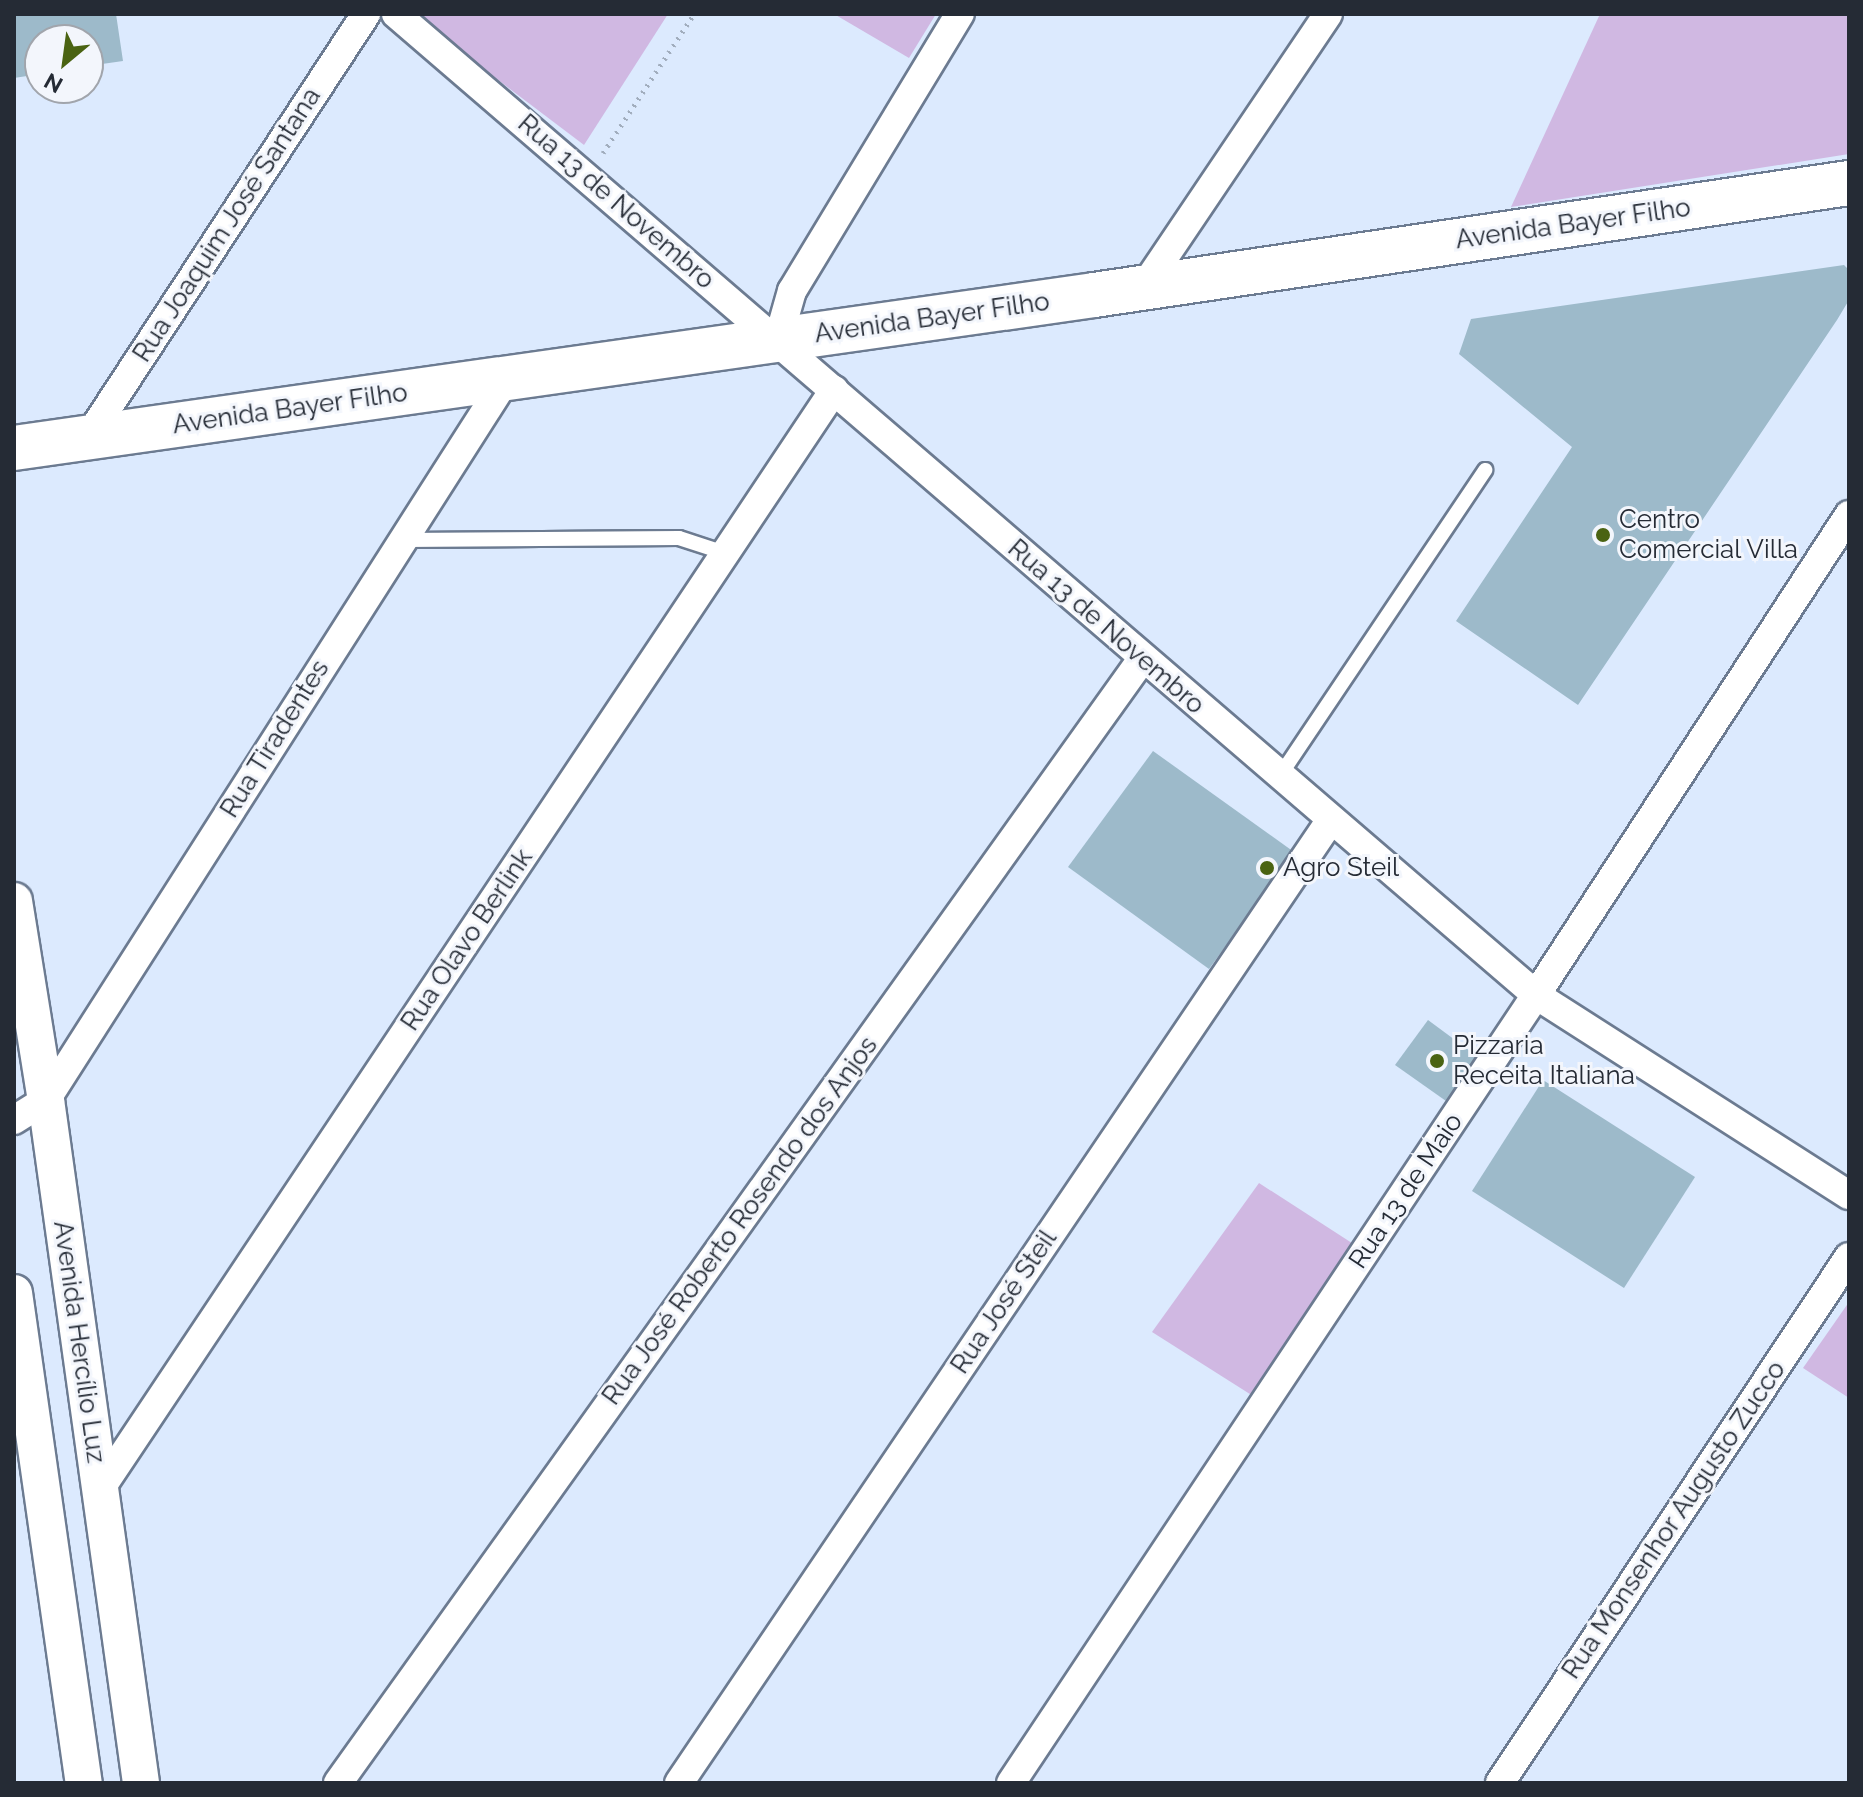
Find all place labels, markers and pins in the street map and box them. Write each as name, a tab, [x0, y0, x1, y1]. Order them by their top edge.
place label: Centro Comercial Villa	[1619, 504, 1800, 566]
marker: Centro Comercial Villa	[1594, 526, 1612, 544]
place label: Agro Steil	[1283, 852, 1399, 884]
marker: Agro Steil	[1258, 859, 1276, 877]
place label: Pizzaria Receita Italiana	[1453, 1030, 1635, 1092]
marker: Pizzaria Receita Italiana	[1428, 1052, 1446, 1070]

